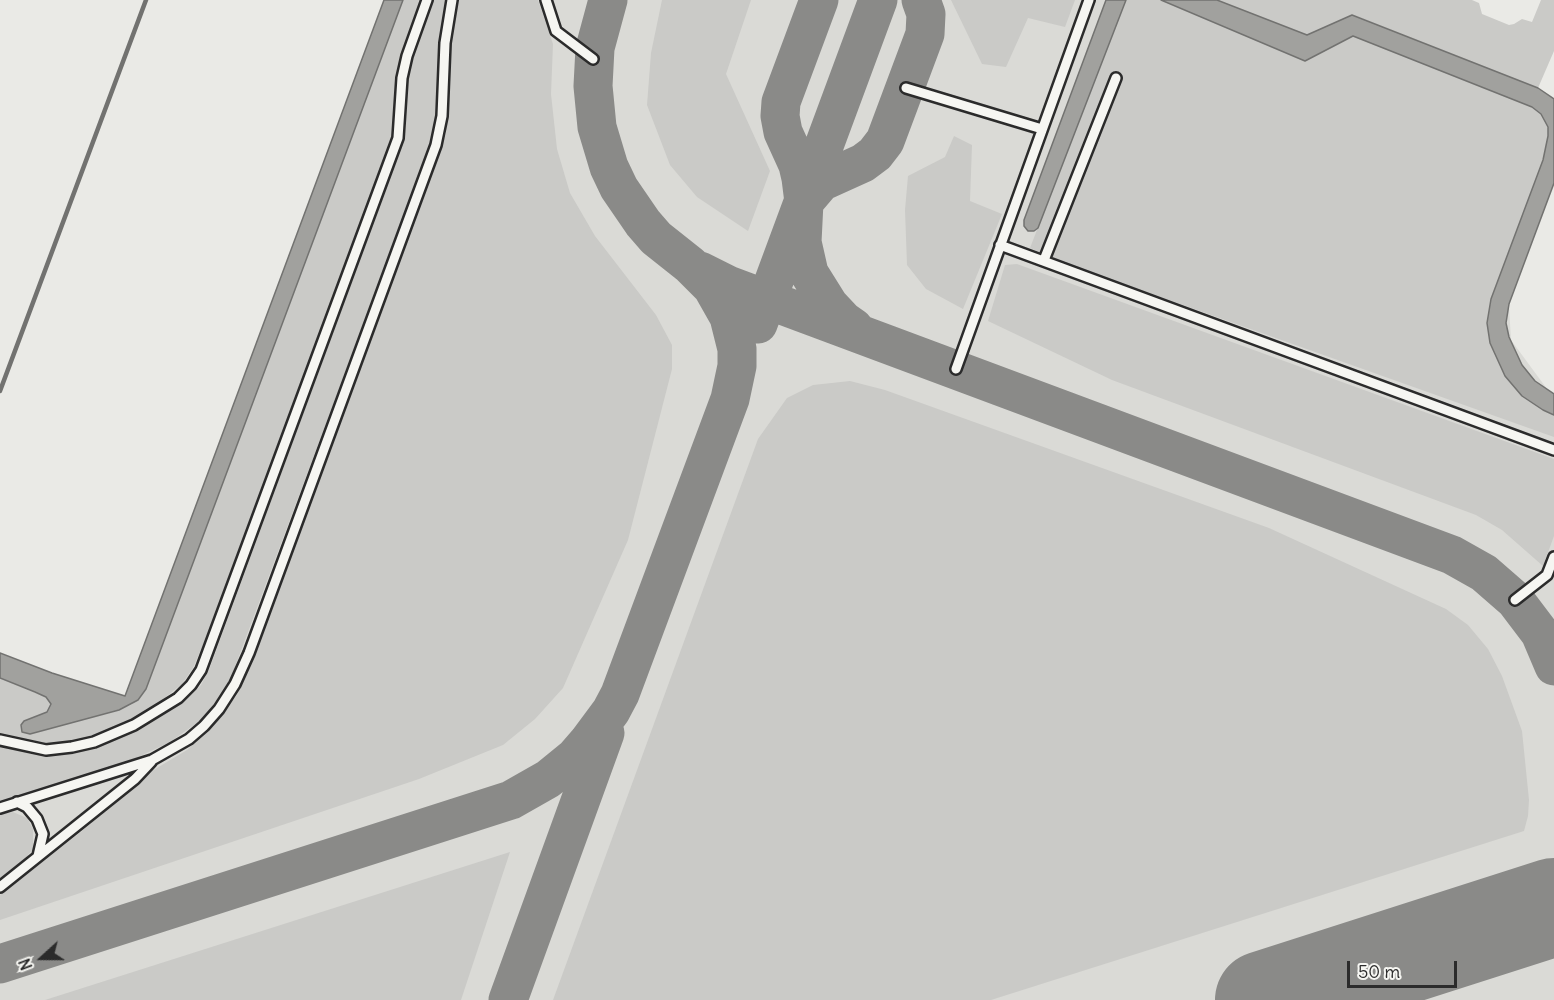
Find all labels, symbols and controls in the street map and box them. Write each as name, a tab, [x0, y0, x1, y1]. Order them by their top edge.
north arrow	[12, 928, 72, 988]
scale bar	[1350, 949, 1460, 987]
text: N	[14, 956, 37, 973]
text: 50 m	[1358, 960, 1400, 983]

